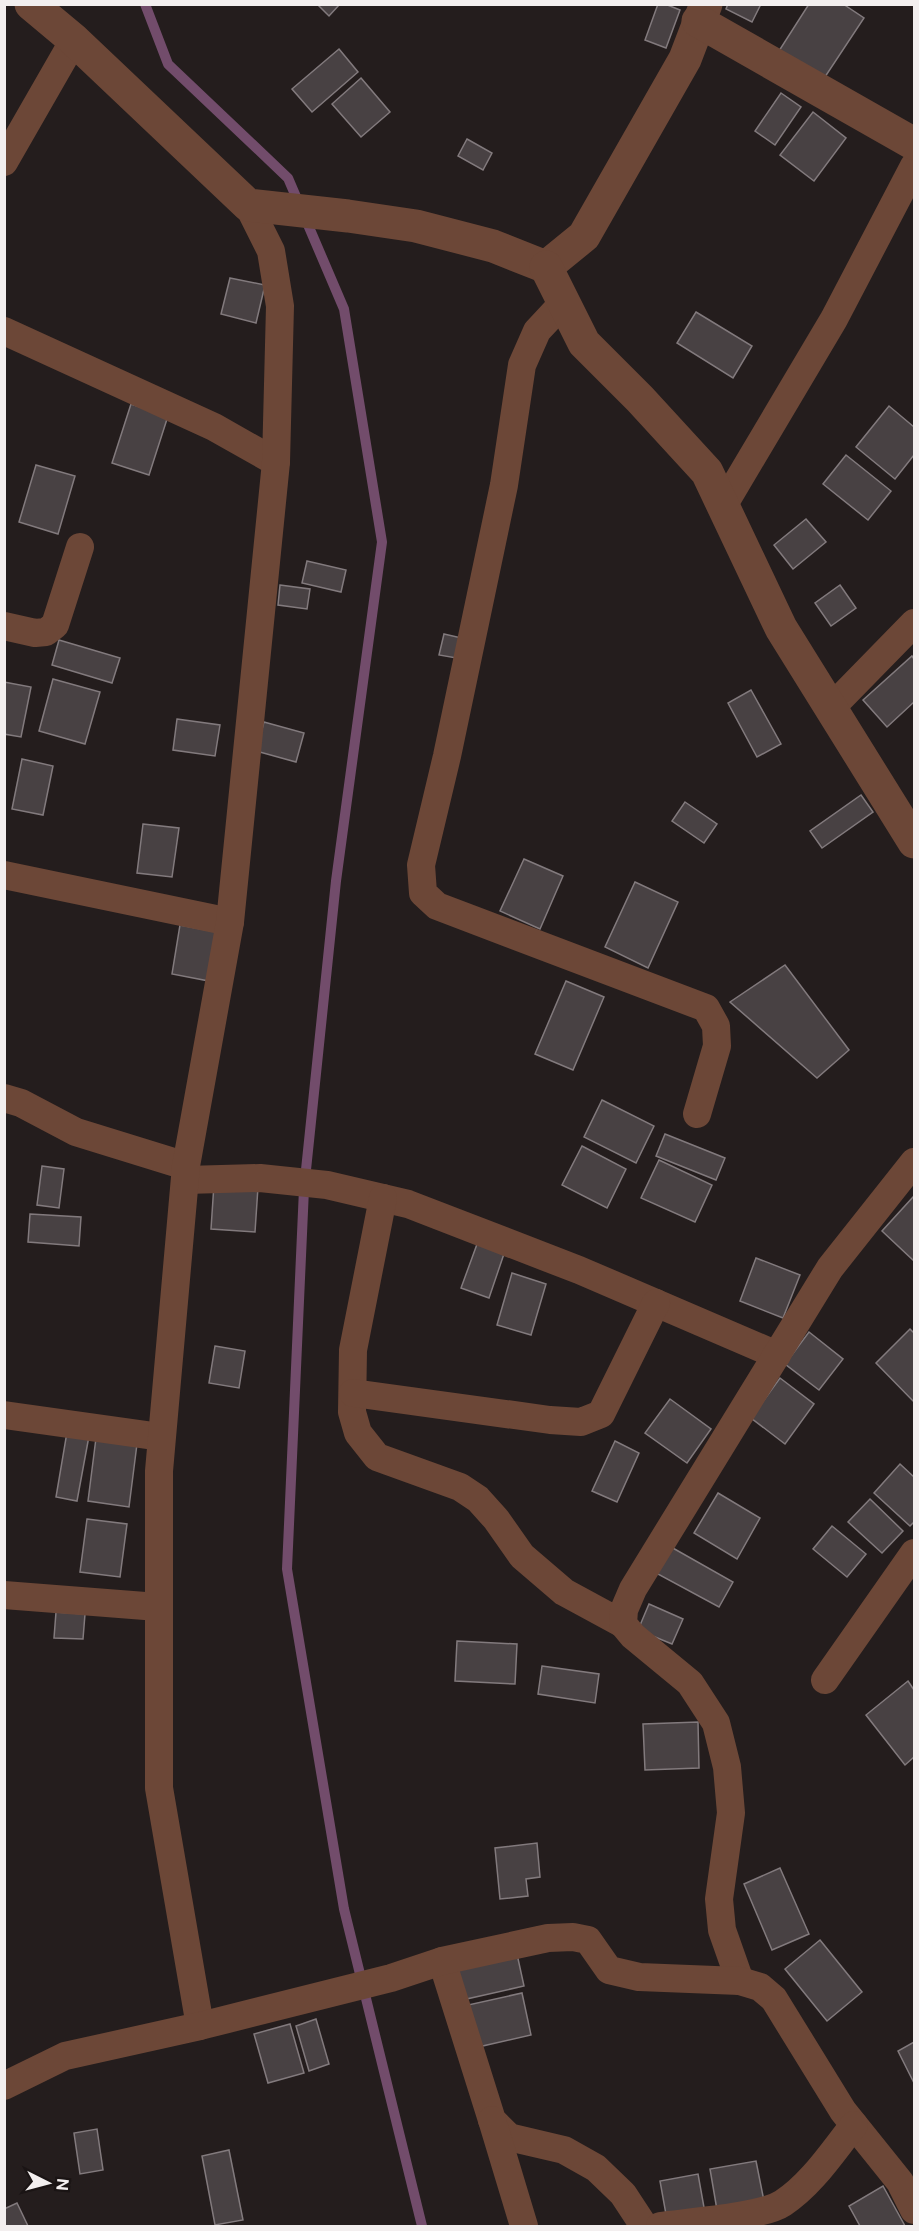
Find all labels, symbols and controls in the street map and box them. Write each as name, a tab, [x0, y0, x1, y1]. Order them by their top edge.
north arrow	[18, 2153, 78, 2213]
text: N	[52, 2177, 73, 2192]

